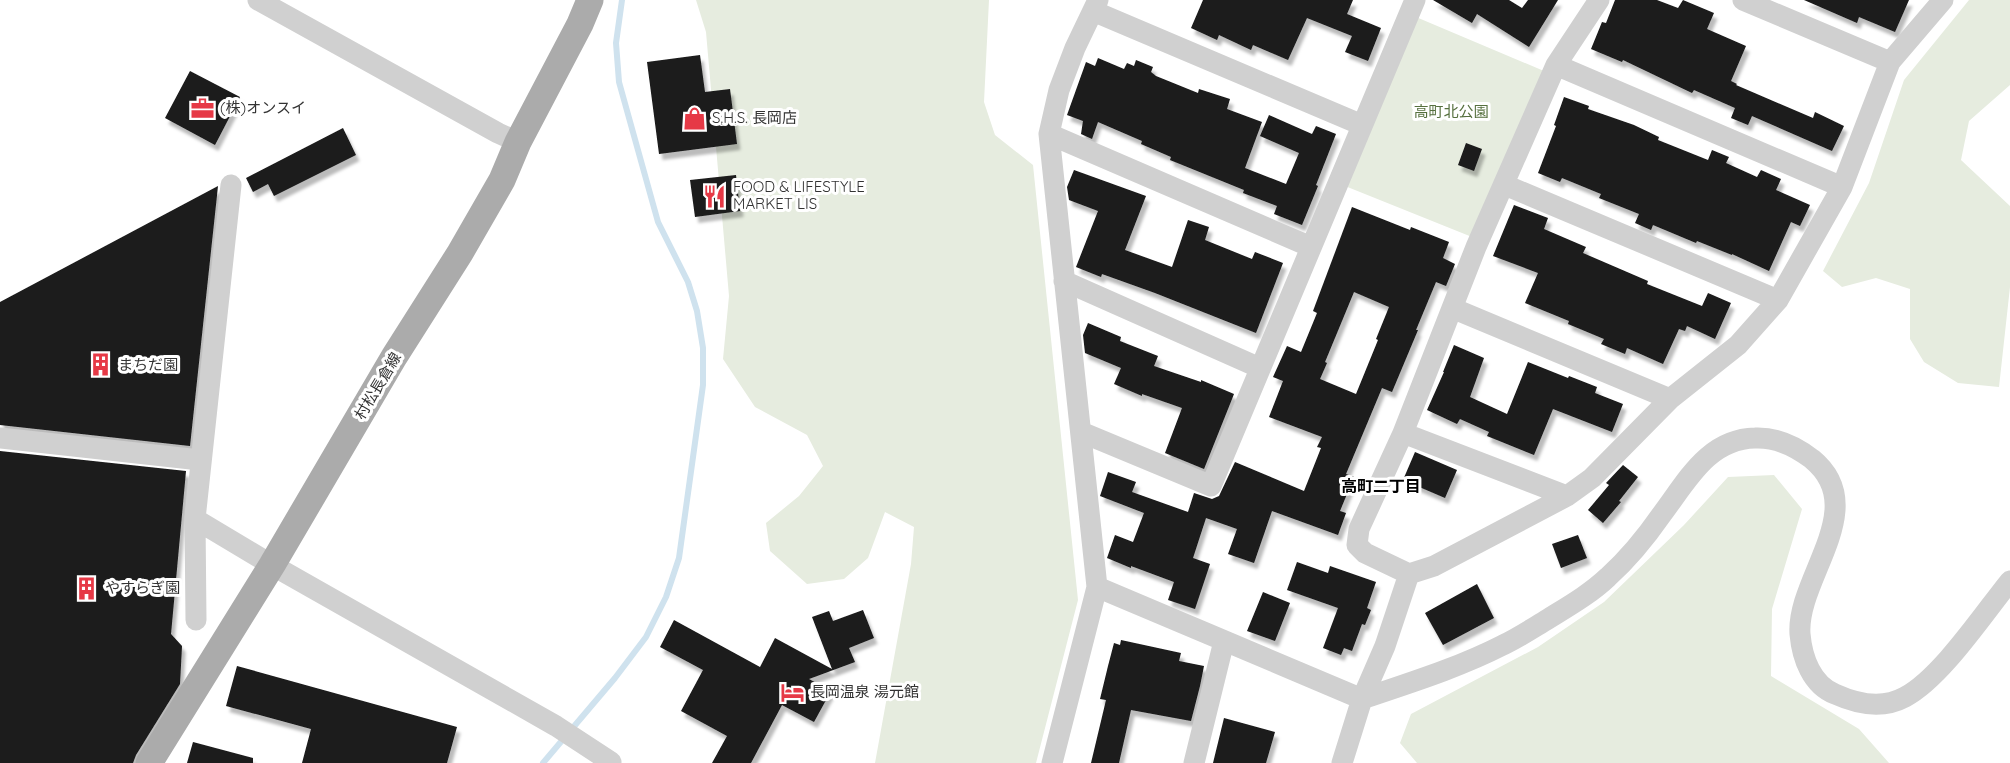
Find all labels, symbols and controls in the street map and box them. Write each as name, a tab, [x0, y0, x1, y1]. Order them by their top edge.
office icon: (株)オンスイ	[189, 95, 215, 121]
place label: (株)オンスイ	[220, 98, 306, 117]
park label: 高町北公園	[1413, 102, 1489, 121]
shop icon: S.H.S. 長岡店	[681, 105, 707, 131]
place label: S.H.S. 長岡店	[712, 108, 797, 127]
place label: FOOD & LIFESTYLE MARKET LIS	[733, 177, 865, 213]
restaurant icon: FOOD & LIFESTYLE MARKET LIS	[702, 183, 728, 209]
street label: 村松長倉線	[350, 349, 405, 423]
building icon: まちだ園	[87, 352, 113, 378]
place label: まちだ園	[118, 355, 178, 374]
district label: 高町二丁目	[1341, 476, 1421, 496]
building icon: やすらぎ園	[74, 575, 100, 601]
place label: やすらぎ園	[105, 578, 180, 597]
hotel icon: 長岡温泉 湯元館	[779, 679, 805, 705]
place label: 長岡温泉 湯元館	[810, 682, 919, 701]

